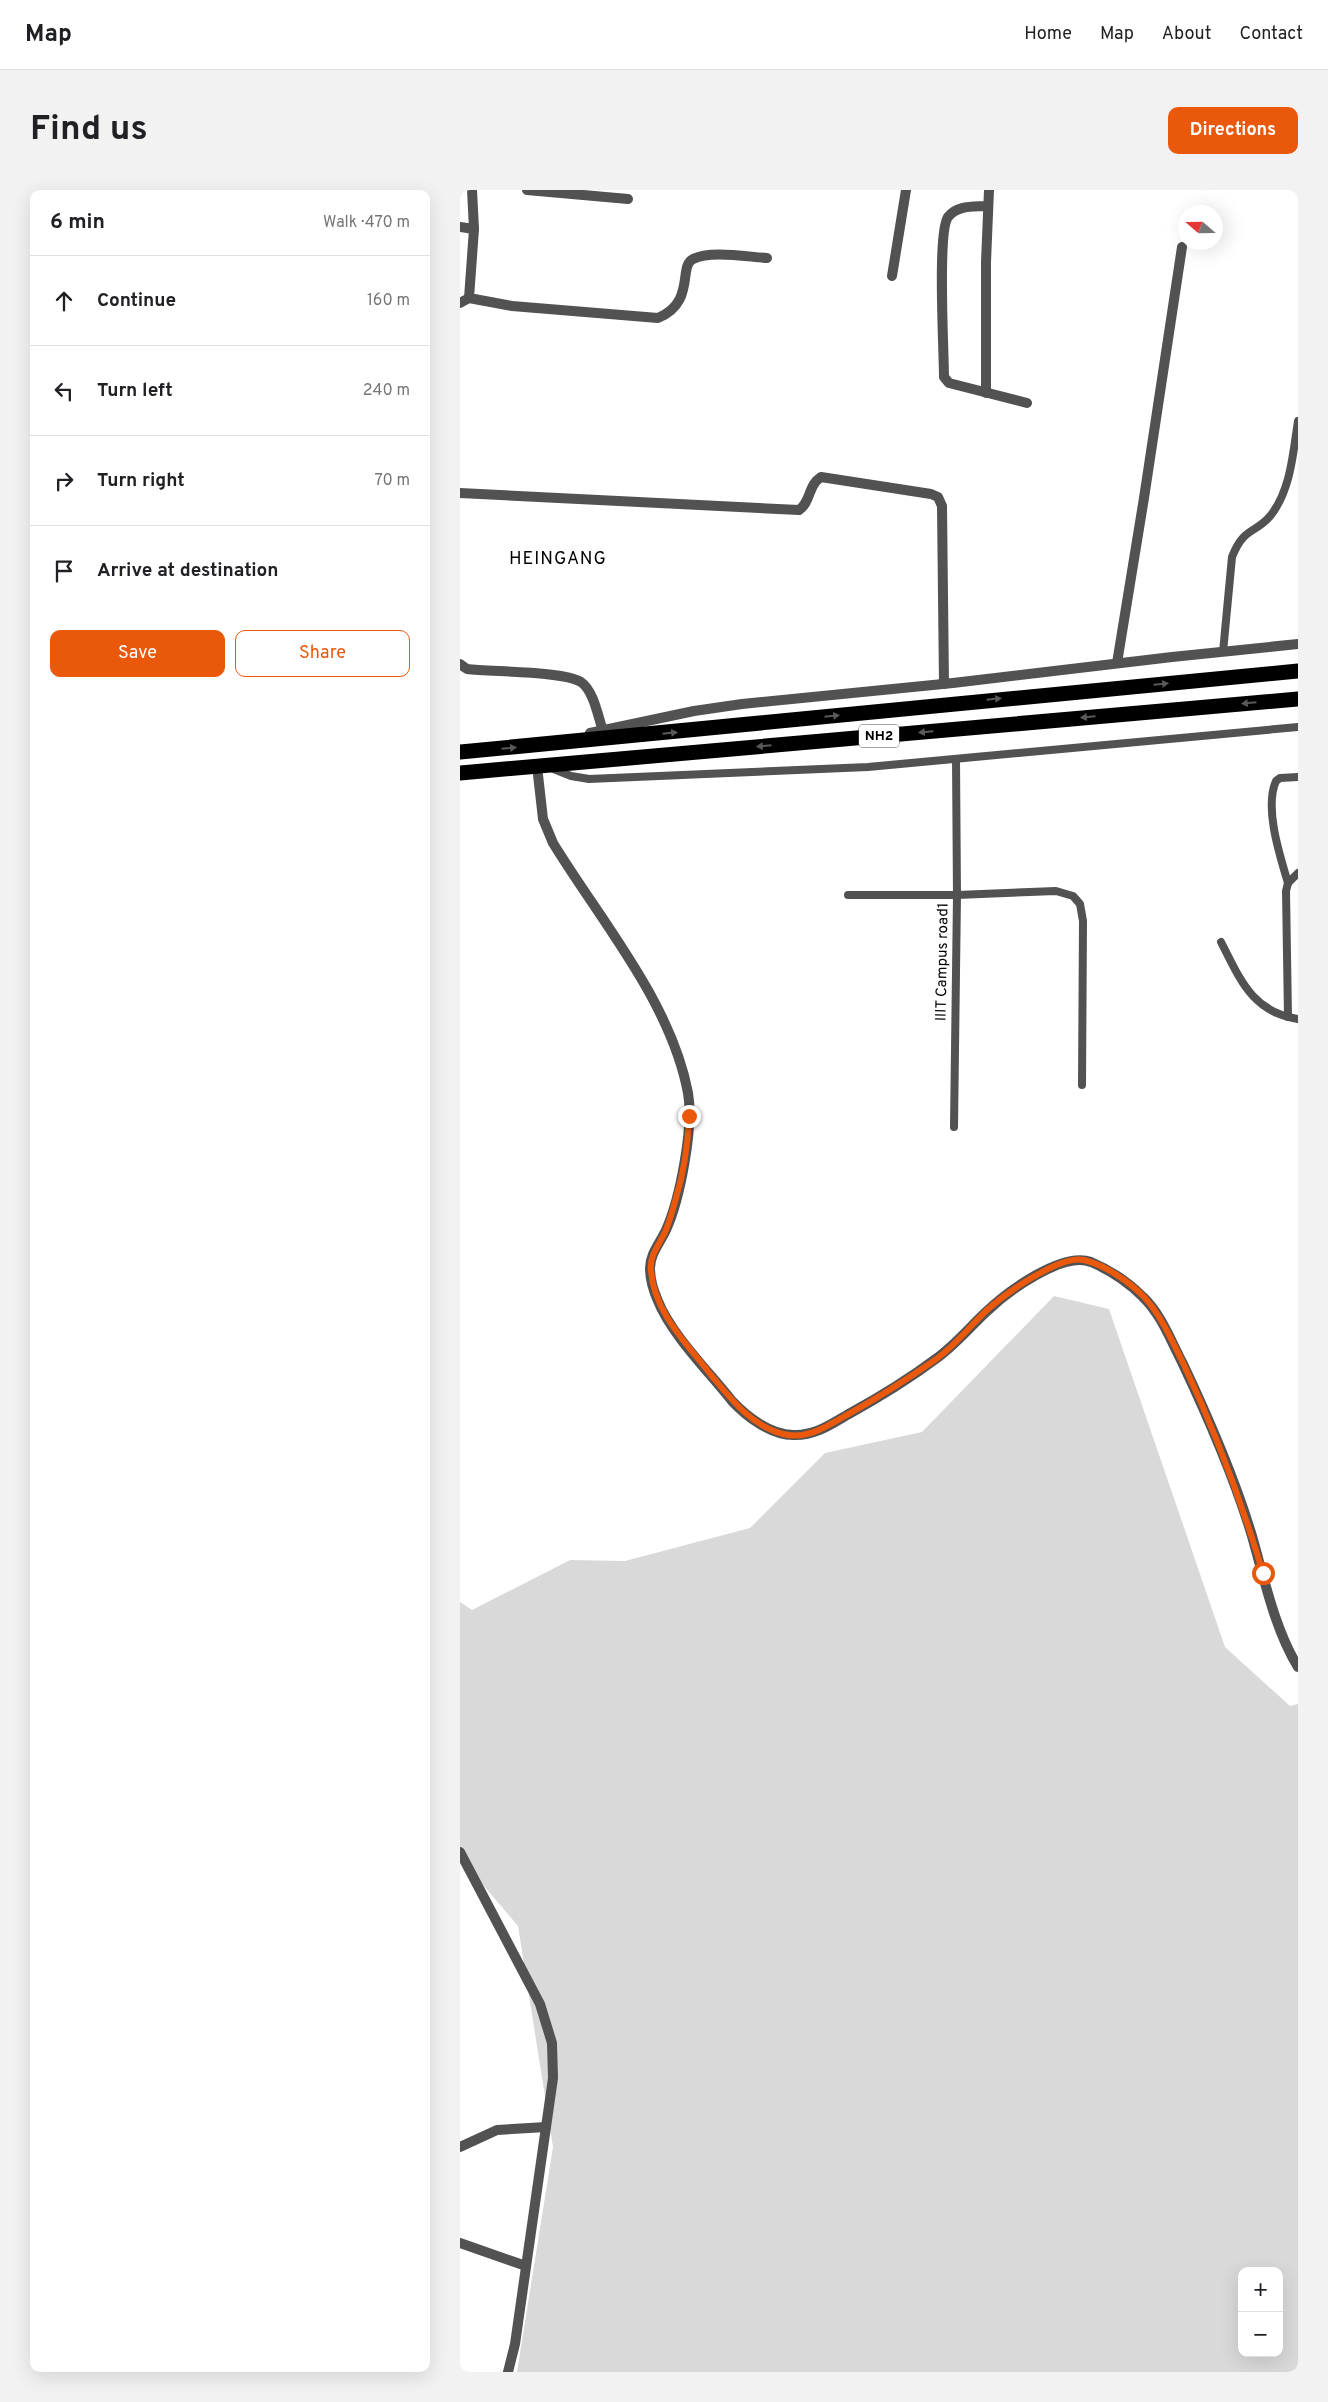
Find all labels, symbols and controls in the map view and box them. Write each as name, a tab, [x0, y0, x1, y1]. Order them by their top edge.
text: Map	[25, 20, 72, 50]
text: Home	[1024, 23, 1072, 46]
text: Map	[1100, 23, 1134, 46]
text: About	[1162, 23, 1211, 46]
text: Contact	[1239, 23, 1303, 46]
button: Directions	[1168, 107, 1298, 154]
text: Find us	[30, 108, 148, 152]
north arrow	[1178, 205, 1223, 250]
text: 6 min	[50, 209, 105, 236]
text: Walk · 470 m	[323, 213, 410, 233]
icon: ahead	[50, 287, 78, 315]
text: Continue	[97, 289, 176, 313]
text: 160 m	[367, 291, 410, 311]
icon: left	[50, 377, 78, 405]
text: Turn left	[97, 379, 173, 403]
text: 240 m	[363, 381, 410, 401]
icon: right	[50, 467, 78, 495]
text: Turn right	[97, 469, 185, 493]
text: 70 m	[375, 471, 410, 491]
district label: HEINGANG	[509, 548, 607, 571]
icon: arrive	[50, 557, 78, 585]
text: Arrive at destination	[97, 559, 278, 583]
button: Save	[50, 630, 225, 677]
button: Share	[235, 630, 410, 677]
one-way arrow	[1153, 679, 1169, 687]
one-way arrow	[986, 695, 1002, 703]
one-way arrow	[1241, 699, 1257, 707]
one-way arrow	[824, 712, 840, 720]
one-way arrow	[1079, 714, 1095, 722]
road number: NH2	[859, 724, 899, 748]
one-way arrow	[917, 728, 933, 736]
one-way arrow	[663, 729, 679, 737]
one-way arrow	[756, 742, 772, 750]
one-way arrow	[501, 744, 517, 752]
street label: IIIT Campus road1	[932, 903, 954, 1021]
route end	[678, 1105, 701, 1128]
route start	[1252, 1562, 1275, 1585]
map controls	[1238, 2267, 1283, 2357]
button: +	[1238, 2267, 1283, 2312]
button: −	[1238, 2312, 1283, 2357]

